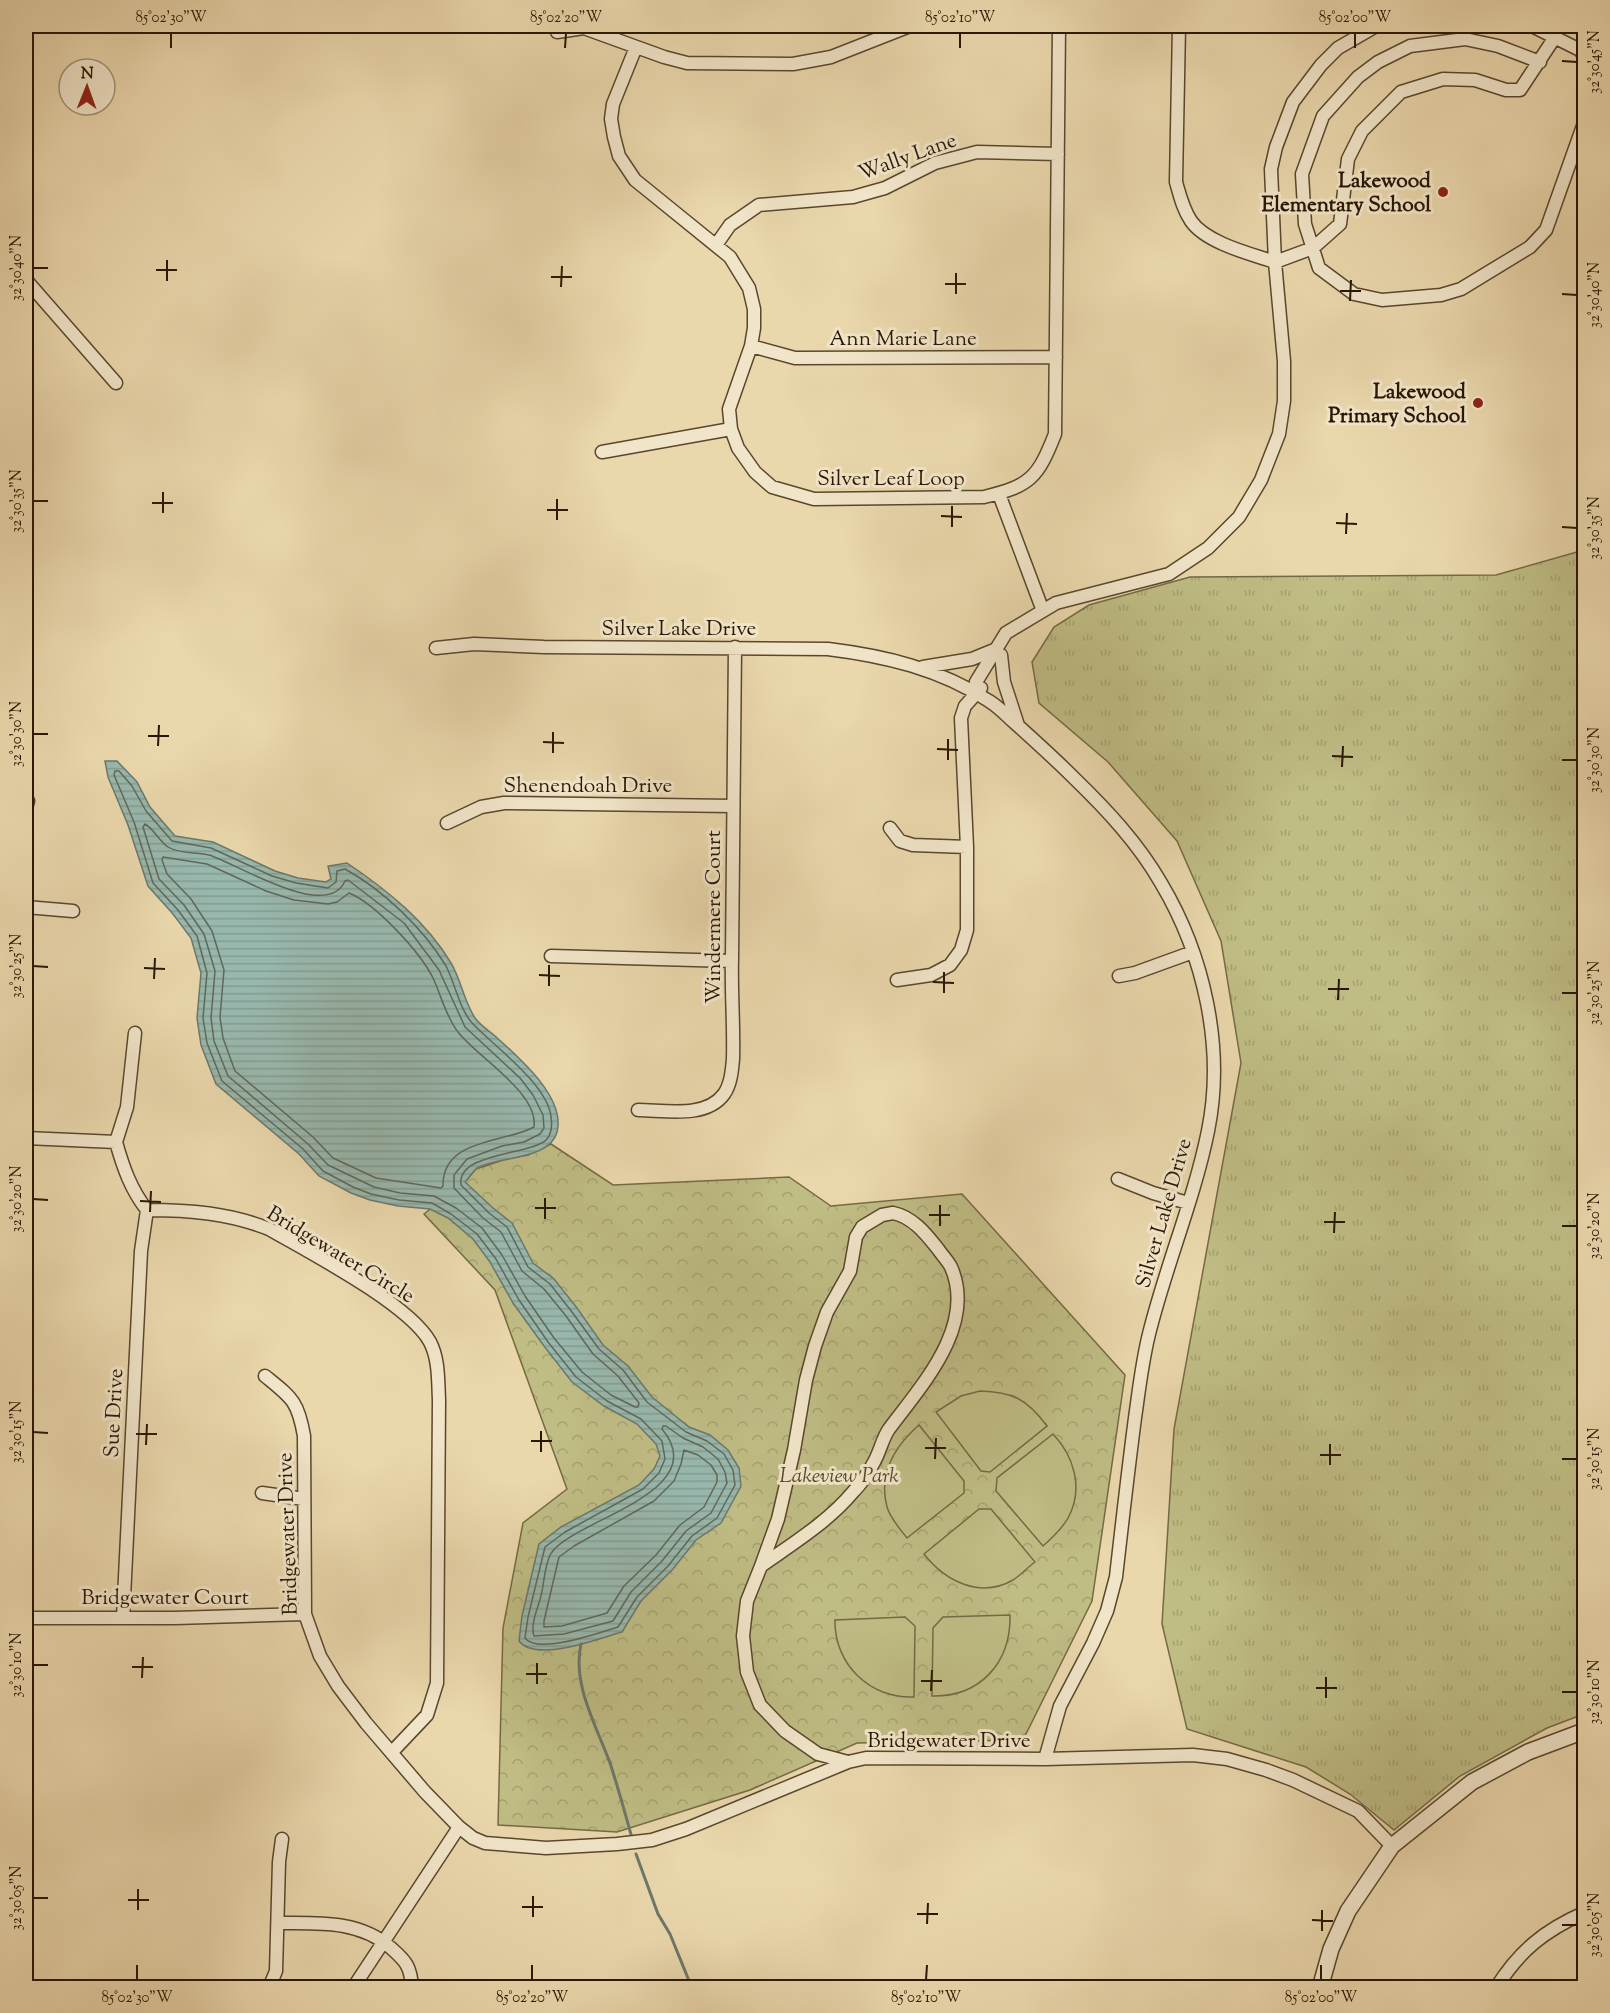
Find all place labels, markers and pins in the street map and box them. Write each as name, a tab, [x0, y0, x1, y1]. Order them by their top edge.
place label: Lakewood Elementary School	[1262, 167, 1431, 221]
marker: Lakewood Elementary School	[1436, 185, 1450, 199]
place label: Lakewood Primary School	[1328, 378, 1466, 432]
marker: Lakewood Primary School	[1471, 396, 1485, 410]

